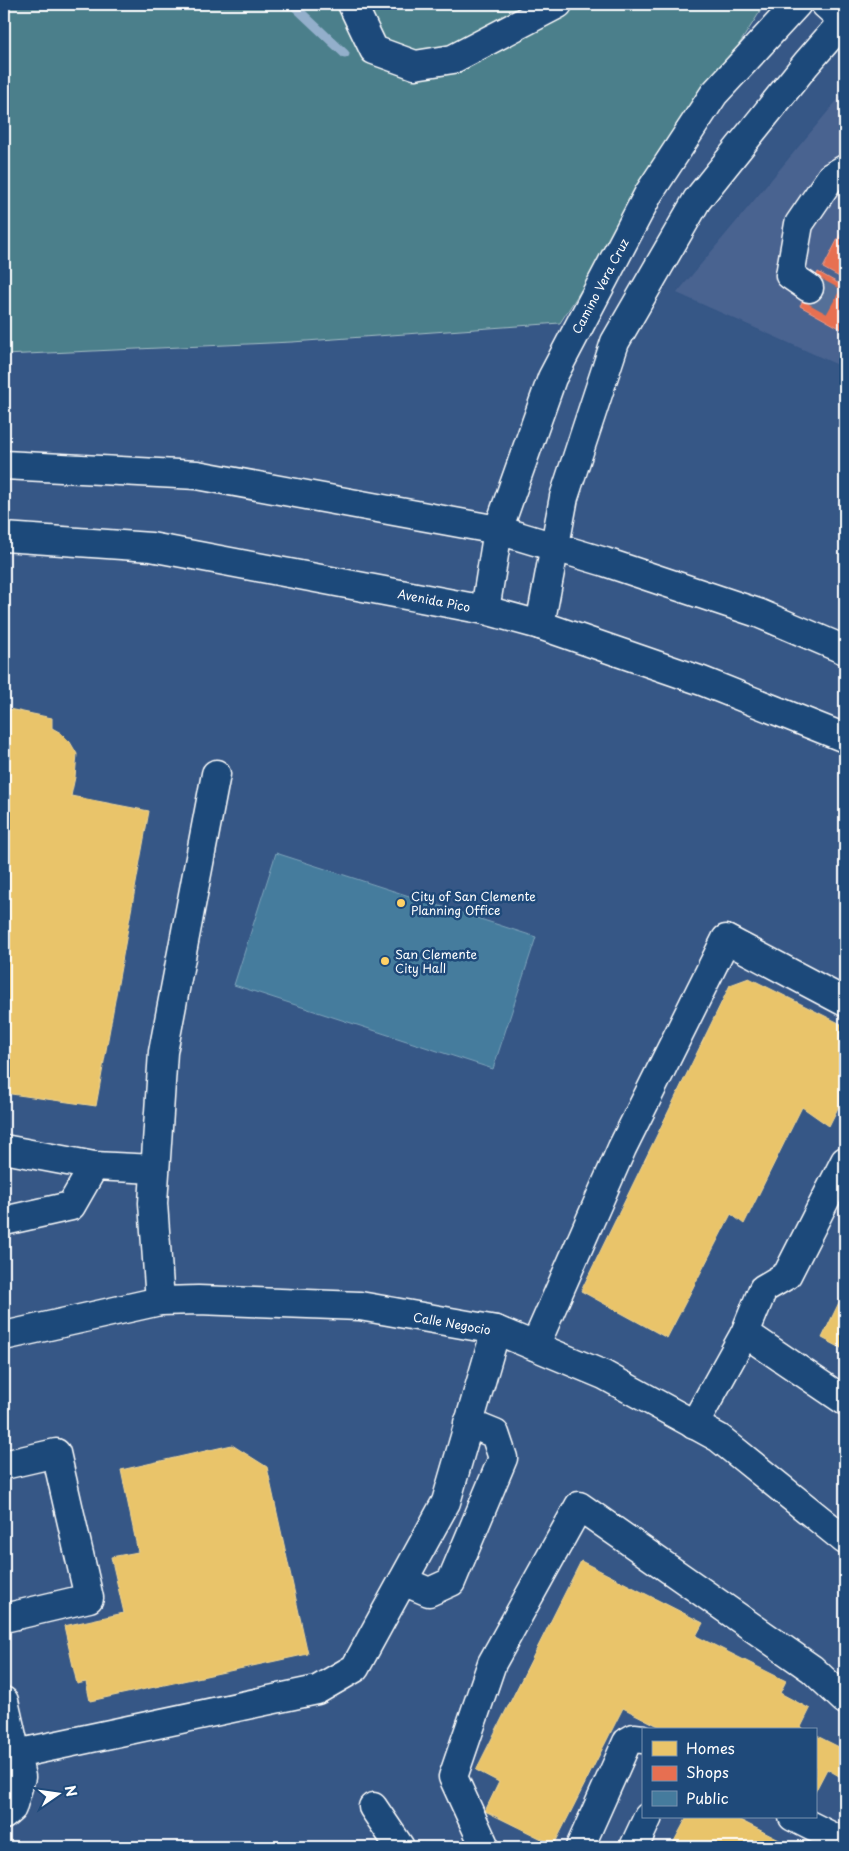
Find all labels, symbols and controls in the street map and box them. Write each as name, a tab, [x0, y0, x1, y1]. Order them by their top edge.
street label: Camino Vera Cruz	[567, 235, 633, 337]
street label: Avenida Pico	[396, 584, 472, 616]
place label: City of San Clemente Planning Office	[411, 887, 536, 919]
marker: City of San Clemente Planning Office	[395, 897, 407, 909]
place label: San Clemente City Hall	[395, 945, 478, 977]
marker: San Clemente City Hall	[379, 955, 391, 967]
street label: Calle Negocio	[412, 1307, 492, 1339]
legend	[642, 1728, 816, 1818]
text: Homes	[686, 1736, 735, 1759]
text: Shops	[686, 1760, 729, 1783]
north arrow	[32, 1768, 82, 1818]
text: N	[60, 1783, 83, 1799]
text: Public	[686, 1786, 729, 1809]

